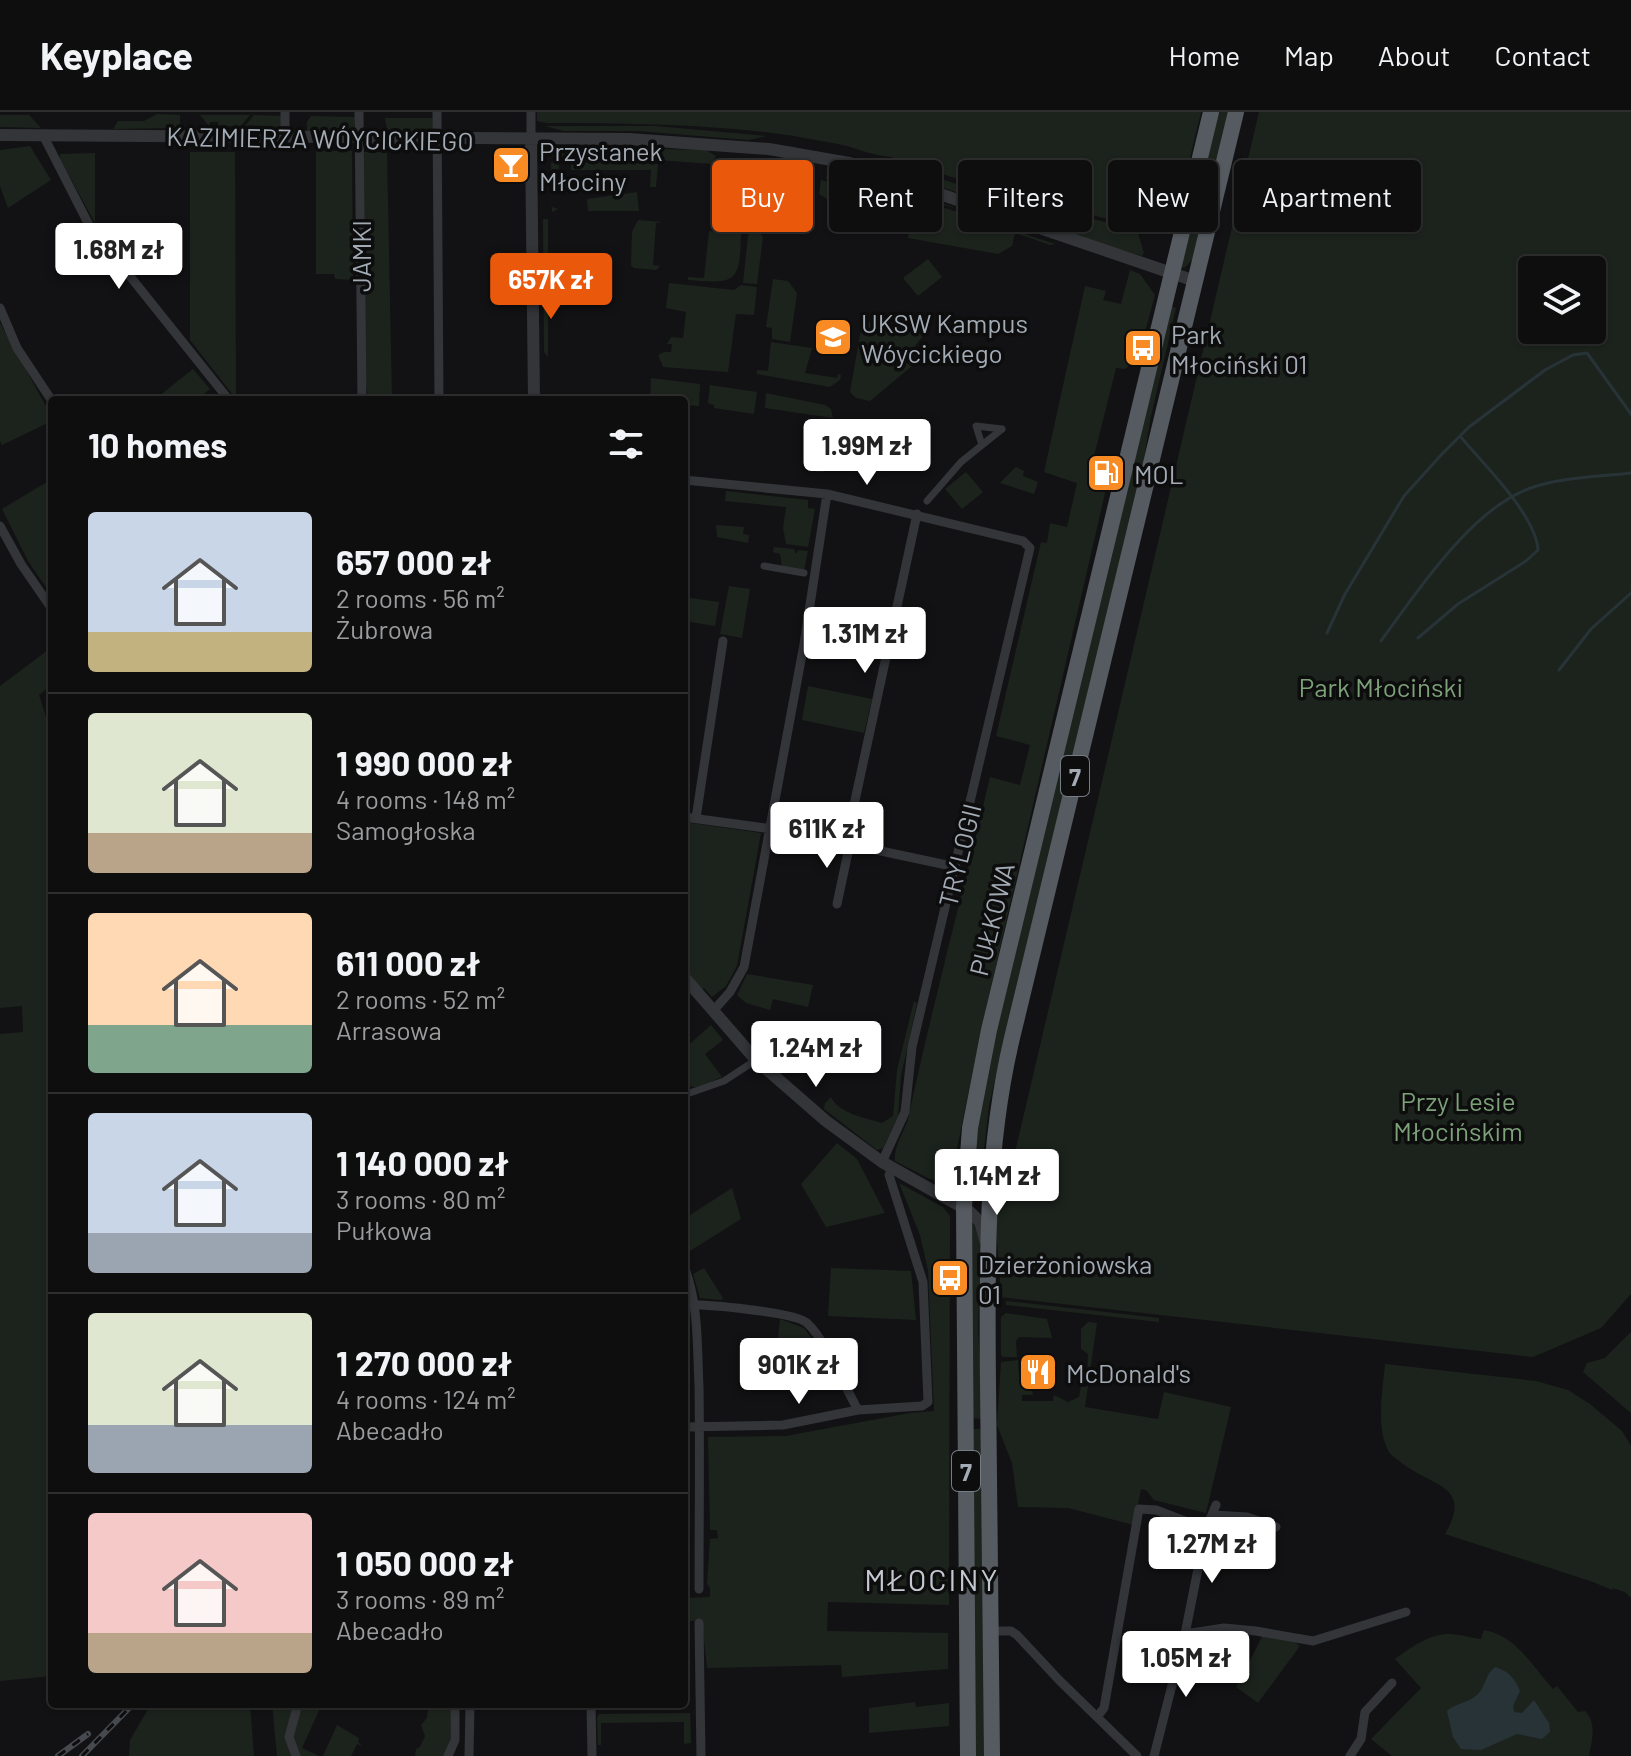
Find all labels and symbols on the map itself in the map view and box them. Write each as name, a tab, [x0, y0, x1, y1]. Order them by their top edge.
street label: KAZIMIERZA WÓYCICKIEGO	[166, 120, 474, 156]
place label: Przystanek Młociny	[539, 135, 663, 196]
bar icon: Przystanek Młociny	[490, 144, 532, 186]
street label: JAMKI	[345, 220, 376, 292]
pin: 1.68M zł	[36, 223, 202, 291]
pin: 657K zł	[477, 253, 625, 321]
place label: UKSW Kampus Wóycickiego	[861, 307, 1028, 368]
school or university icon: UKSW Kampus Wóycickiego	[812, 316, 854, 358]
place label: Park Młociński 01	[1171, 318, 1307, 379]
bus stop icon: Park Młociński 01	[1122, 327, 1164, 369]
pin: 1.99M zł	[784, 419, 950, 487]
fuel station icon: MOL	[1085, 452, 1127, 494]
place label: MOL	[1134, 458, 1184, 489]
pin: 1.31M zł	[782, 607, 948, 675]
park label: Park Młociński	[1299, 671, 1463, 702]
road number: 7	[1061, 756, 1089, 796]
street label: TRYLOGII	[931, 800, 987, 910]
pin: 611K zł	[753, 802, 901, 870]
street label: PUŁKOWA	[962, 859, 1020, 979]
pin: 1.24M zł	[733, 1021, 899, 1089]
park label: Przy Lesie Młocińskim	[1393, 1085, 1523, 1146]
pin: 1.14M zł	[914, 1149, 1080, 1217]
place label: Dzierżoniowska 01	[978, 1248, 1152, 1309]
bus stop icon: Dzierżoniowska 01	[929, 1257, 971, 1299]
pin: 901K zł	[725, 1338, 873, 1406]
restaurant icon: McDonald's	[1017, 1351, 1059, 1393]
place label: McDonald's	[1066, 1357, 1191, 1388]
road number: 7	[952, 1451, 980, 1491]
pin: 1.27M zł	[1129, 1517, 1295, 1585]
district label: MŁOCINY	[864, 1561, 1000, 1597]
pin: 1.05M zł	[1103, 1631, 1269, 1699]

